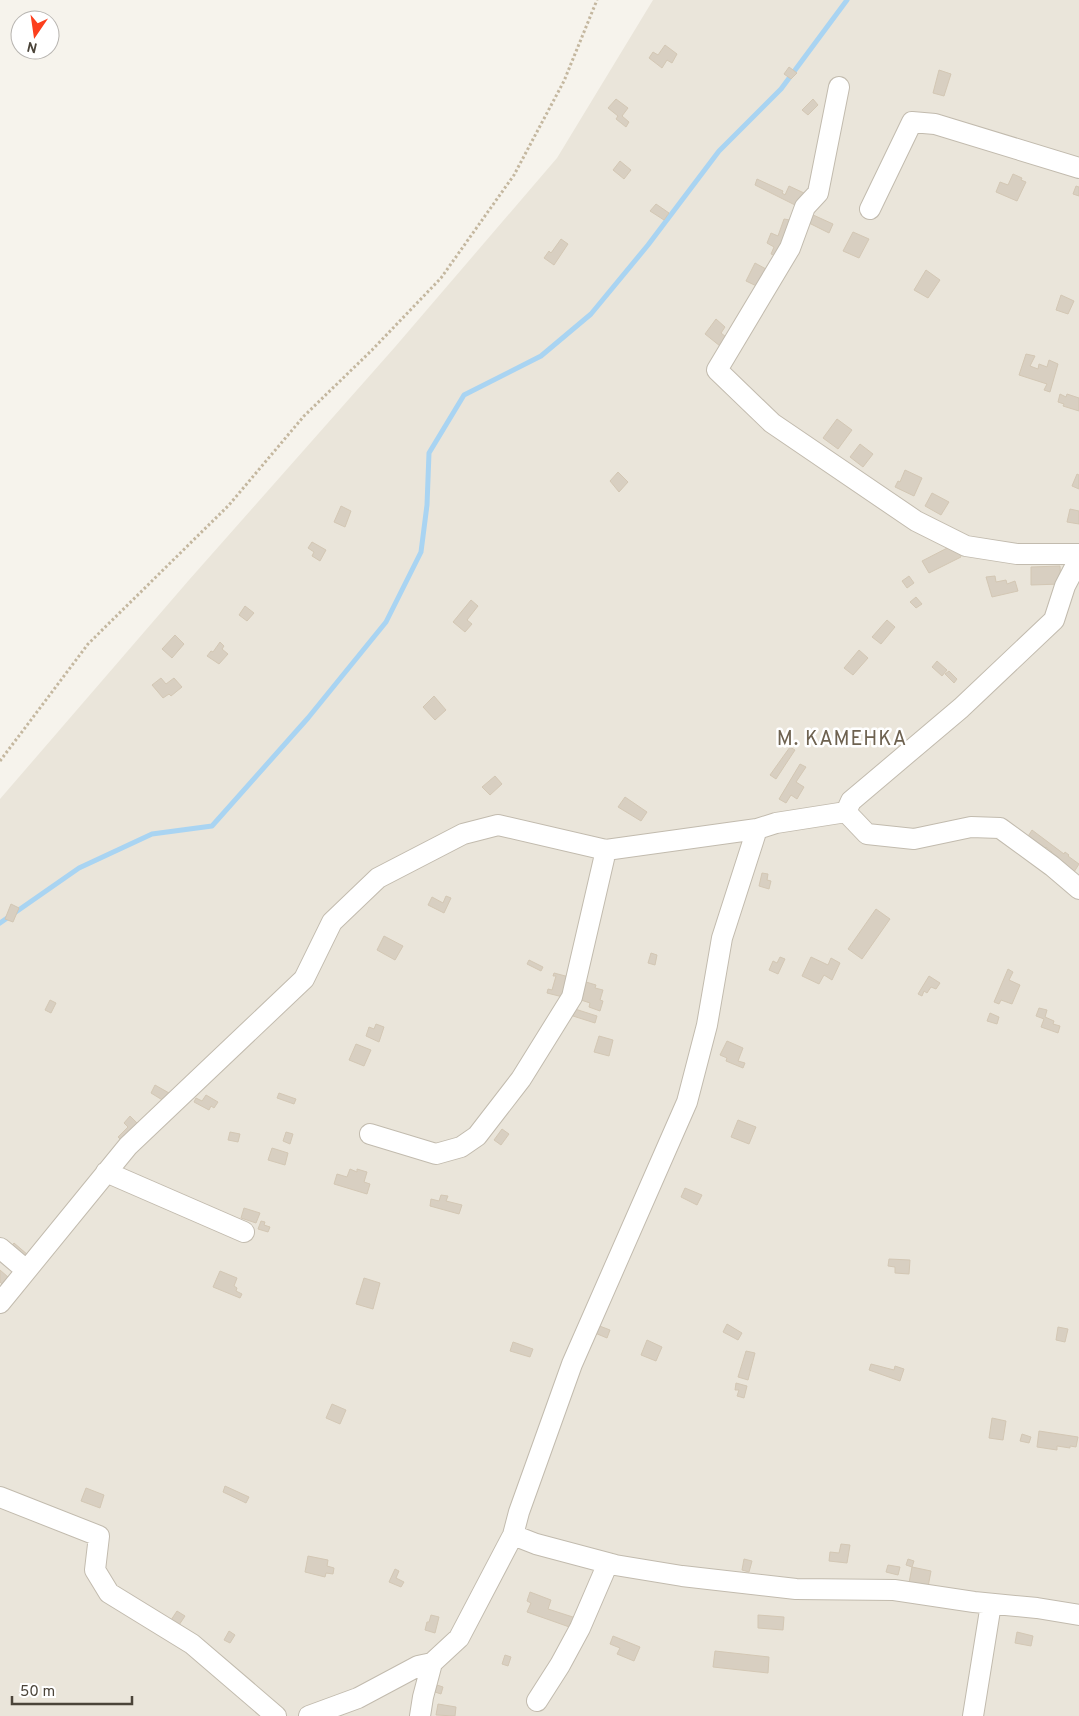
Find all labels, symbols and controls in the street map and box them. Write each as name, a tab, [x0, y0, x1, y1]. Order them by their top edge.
north arrow	[10, 10, 60, 60]
text: N	[26, 37, 39, 56]
district label: М. КАМЕНКА	[777, 727, 907, 753]
scale bar	[12, 1674, 132, 1706]
text: 50 m	[20, 1683, 55, 1702]

